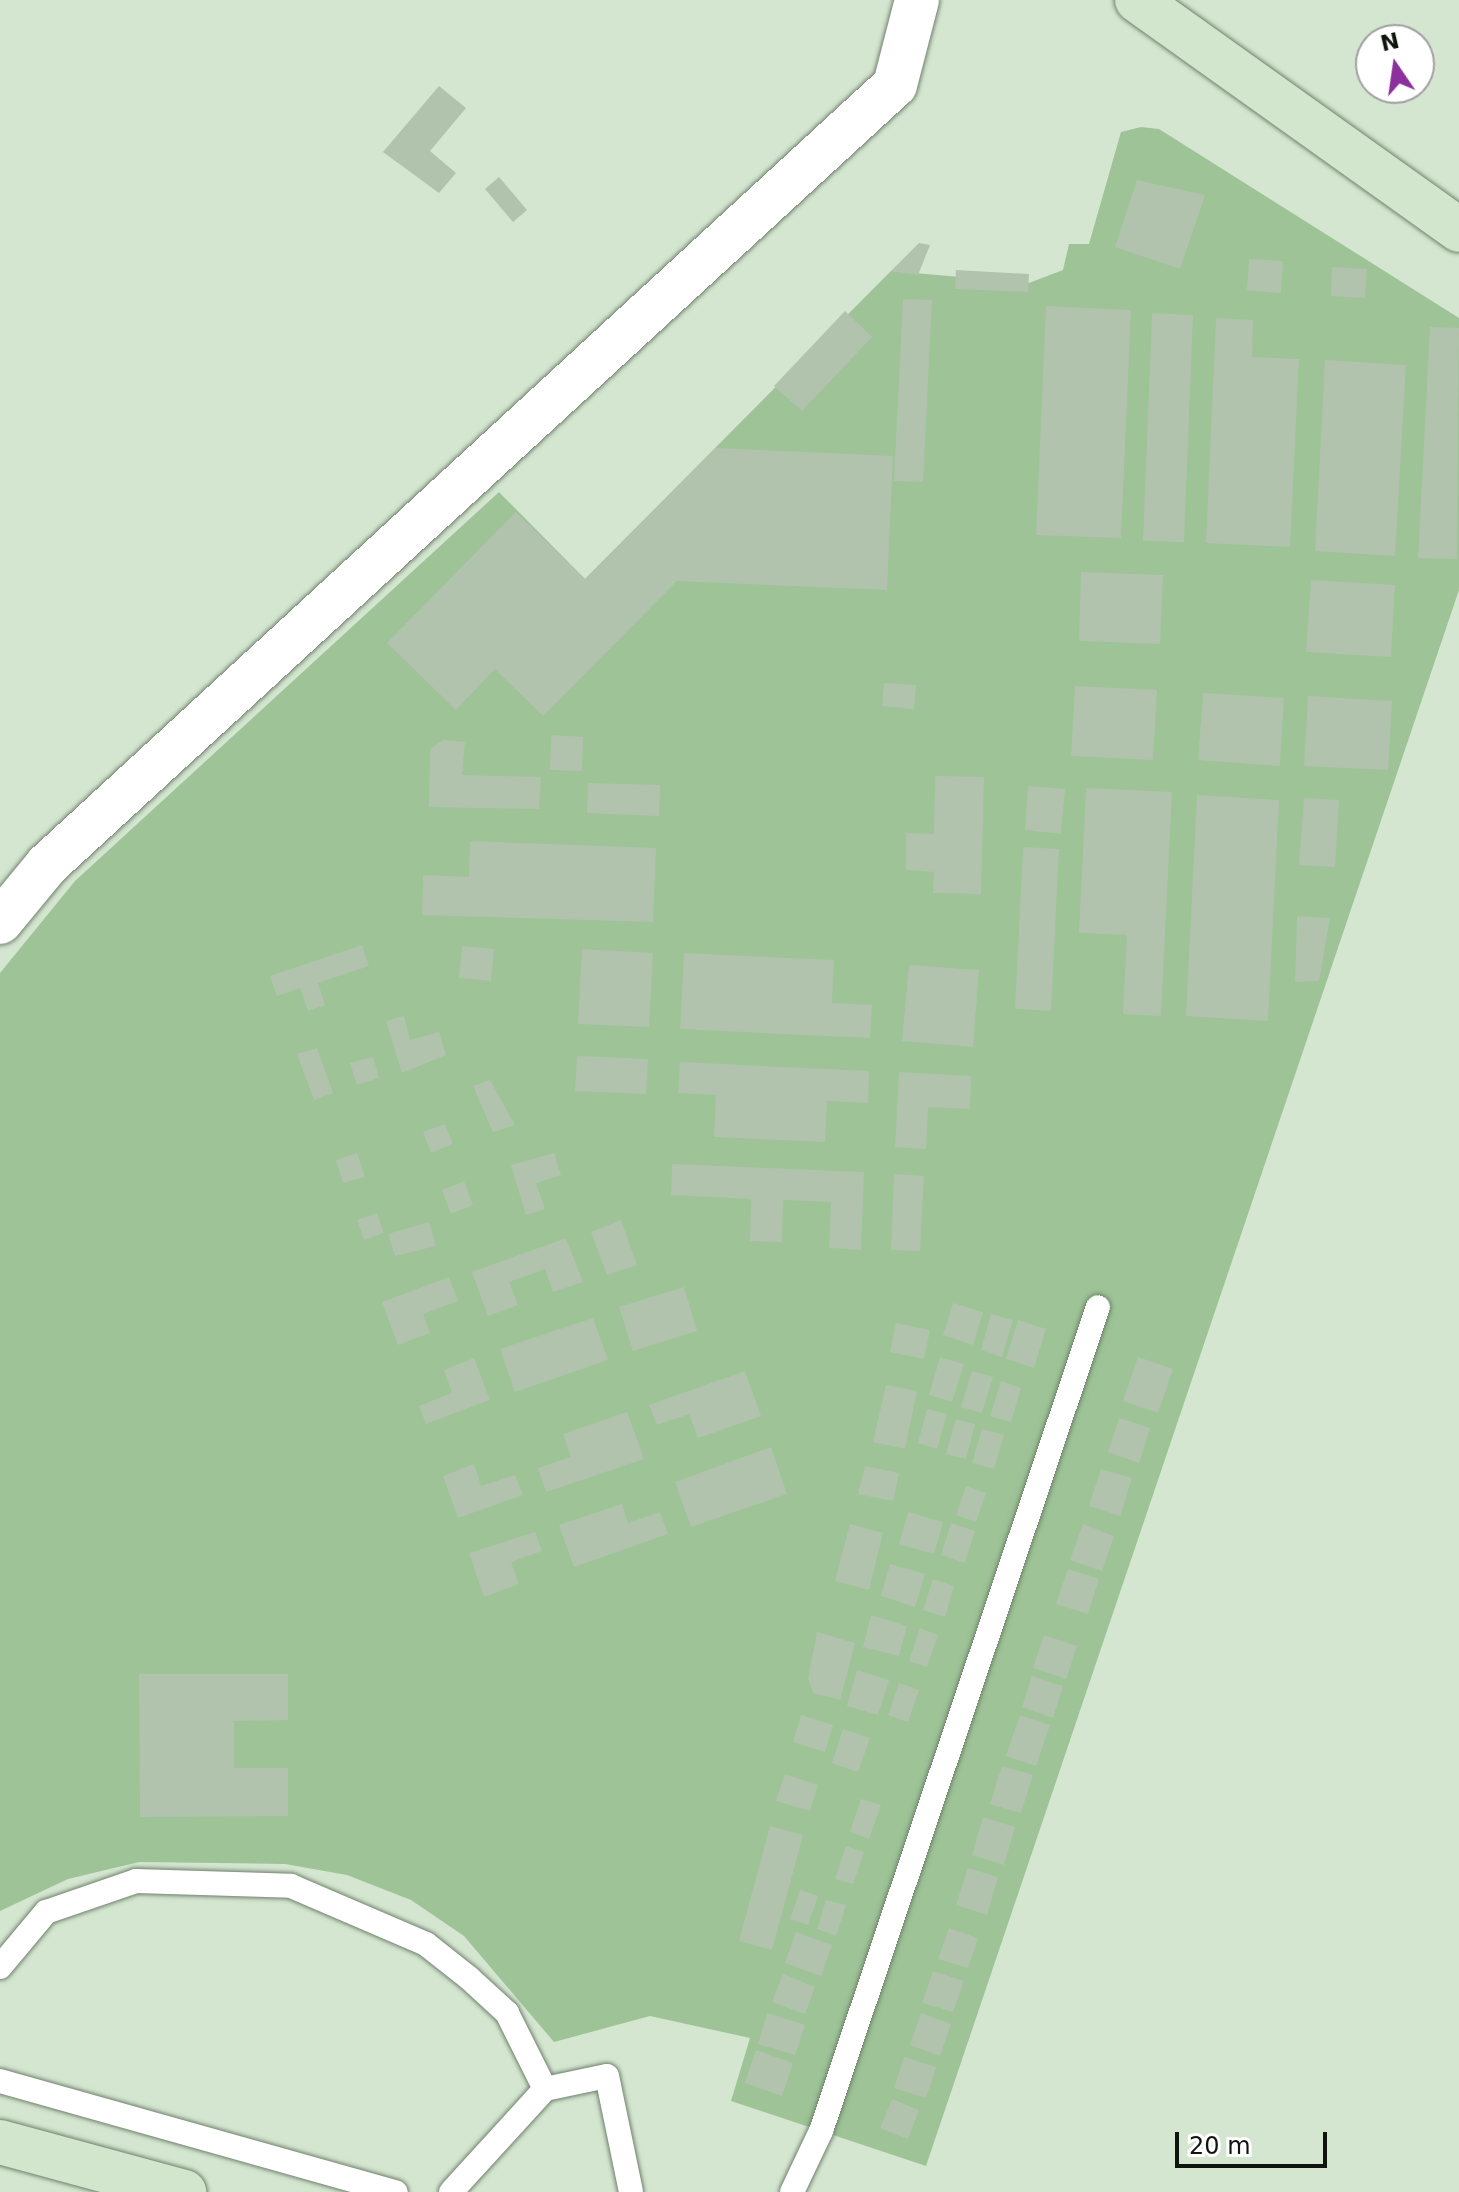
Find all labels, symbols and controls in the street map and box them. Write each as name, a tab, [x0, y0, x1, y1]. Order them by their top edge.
north arrow	[1355, 24, 1435, 104]
text: N	[1378, 28, 1402, 56]
scale bar	[1179, 2116, 1331, 2166]
text: 20 m	[1189, 2132, 1251, 2160]

